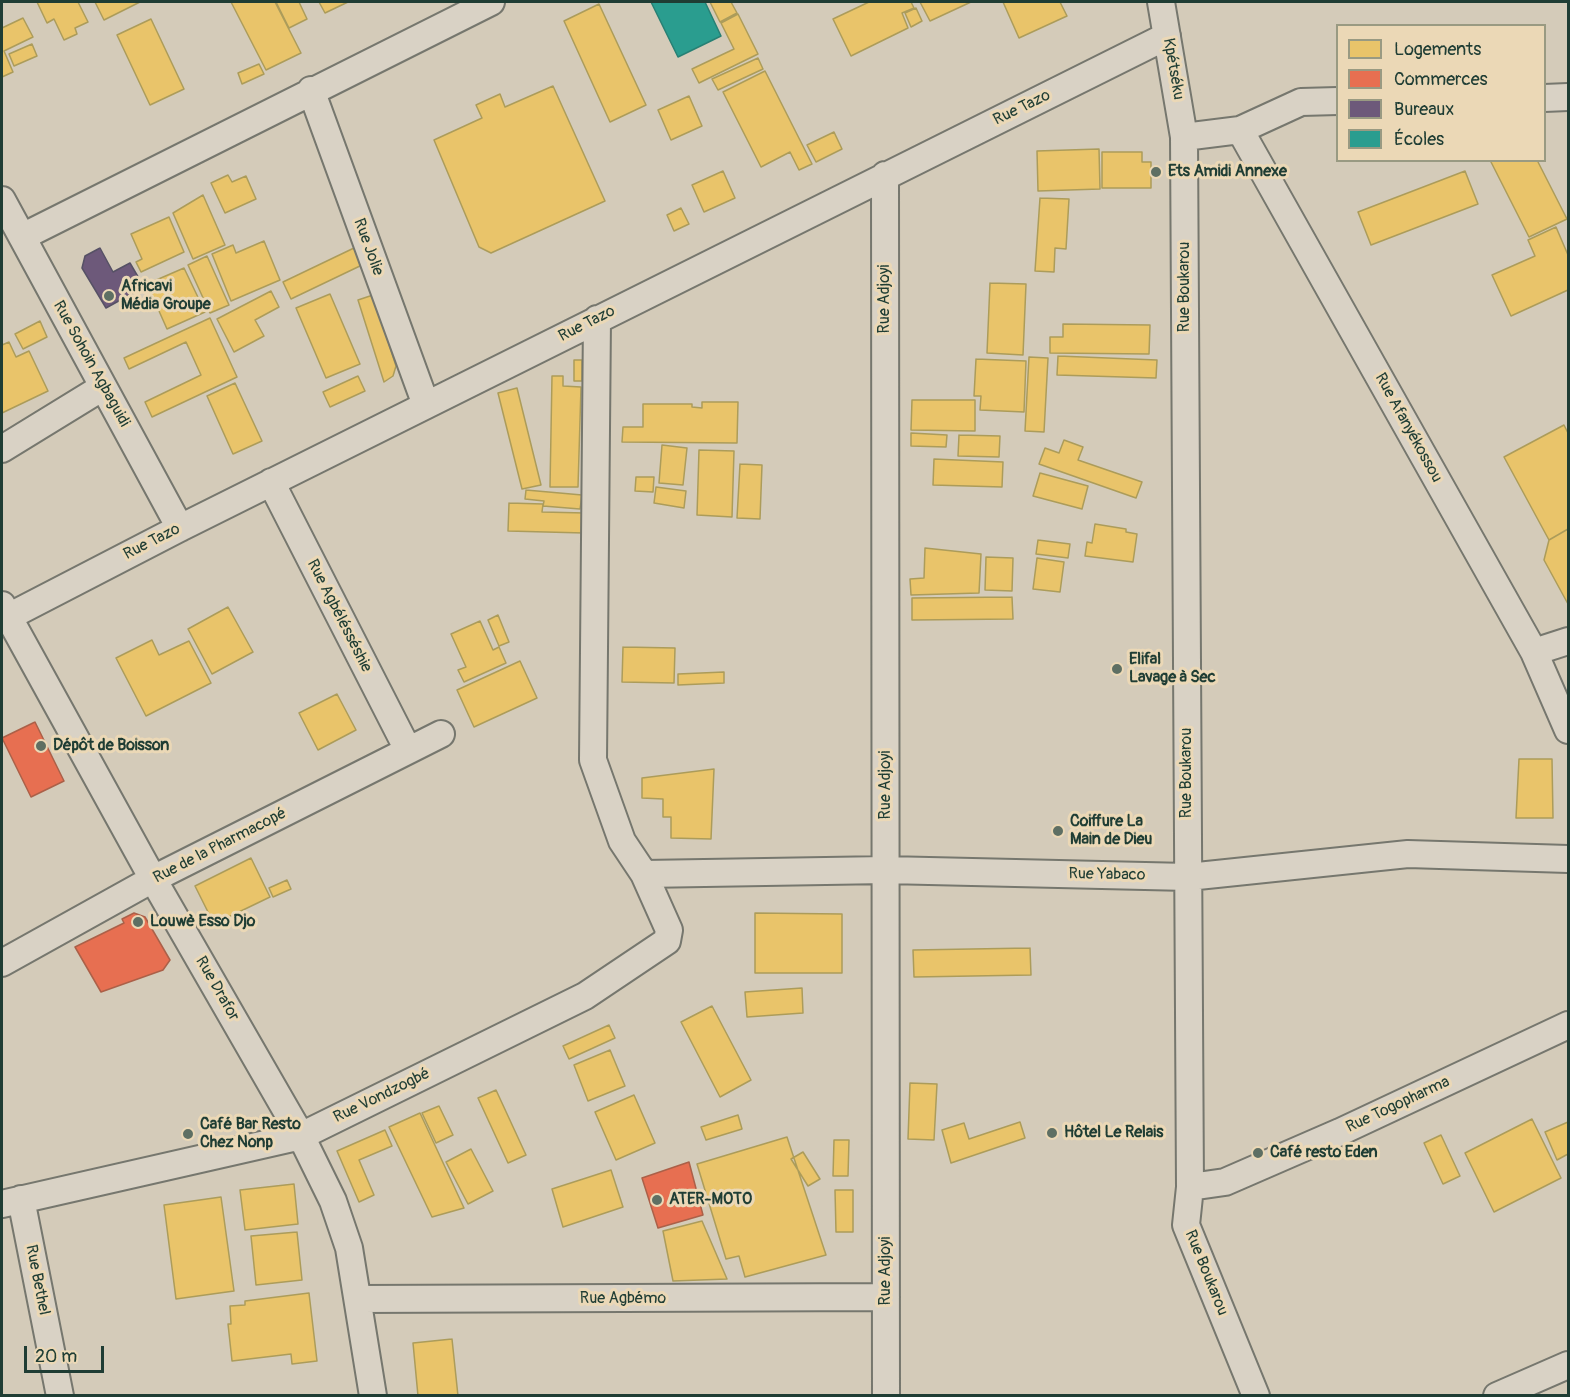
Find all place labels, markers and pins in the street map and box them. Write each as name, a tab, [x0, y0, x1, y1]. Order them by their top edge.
place label: Ets Amidi Annexe	[1168, 162, 1287, 182]
marker: Ets Amidi Annexe	[1149, 165, 1163, 179]
place label: Africavi Média Groupe	[121, 277, 211, 315]
marker: Africavi Média Groupe	[102, 289, 116, 303]
place label: Elifal Lavage à Sec	[1129, 650, 1216, 688]
marker: Elifal Lavage à Sec	[1110, 662, 1124, 676]
place label: Dépôt de Boisson	[53, 736, 169, 756]
marker: Dépôt de Boisson	[34, 739, 48, 753]
place label: Coiffure La Main de Dieu	[1070, 812, 1152, 850]
marker: Coiffure La Main de Dieu	[1051, 824, 1065, 838]
place label: Louwè Esso Djo	[150, 912, 255, 932]
marker: Louwè Esso Djo	[131, 915, 145, 929]
place label: Café Bar Resto Chez Nonp	[200, 1115, 301, 1153]
place label: Hôtel Le Relais	[1064, 1123, 1163, 1143]
marker: Hôtel Le Relais	[1045, 1126, 1059, 1140]
marker: Café Bar Resto Chez Nonp	[181, 1127, 195, 1141]
place label: Café resto Eden	[1270, 1143, 1378, 1163]
marker: Café resto Eden	[1251, 1146, 1265, 1160]
place label: ATER-MOTO	[669, 1190, 752, 1210]
marker: ATER-MOTO	[650, 1193, 664, 1207]

